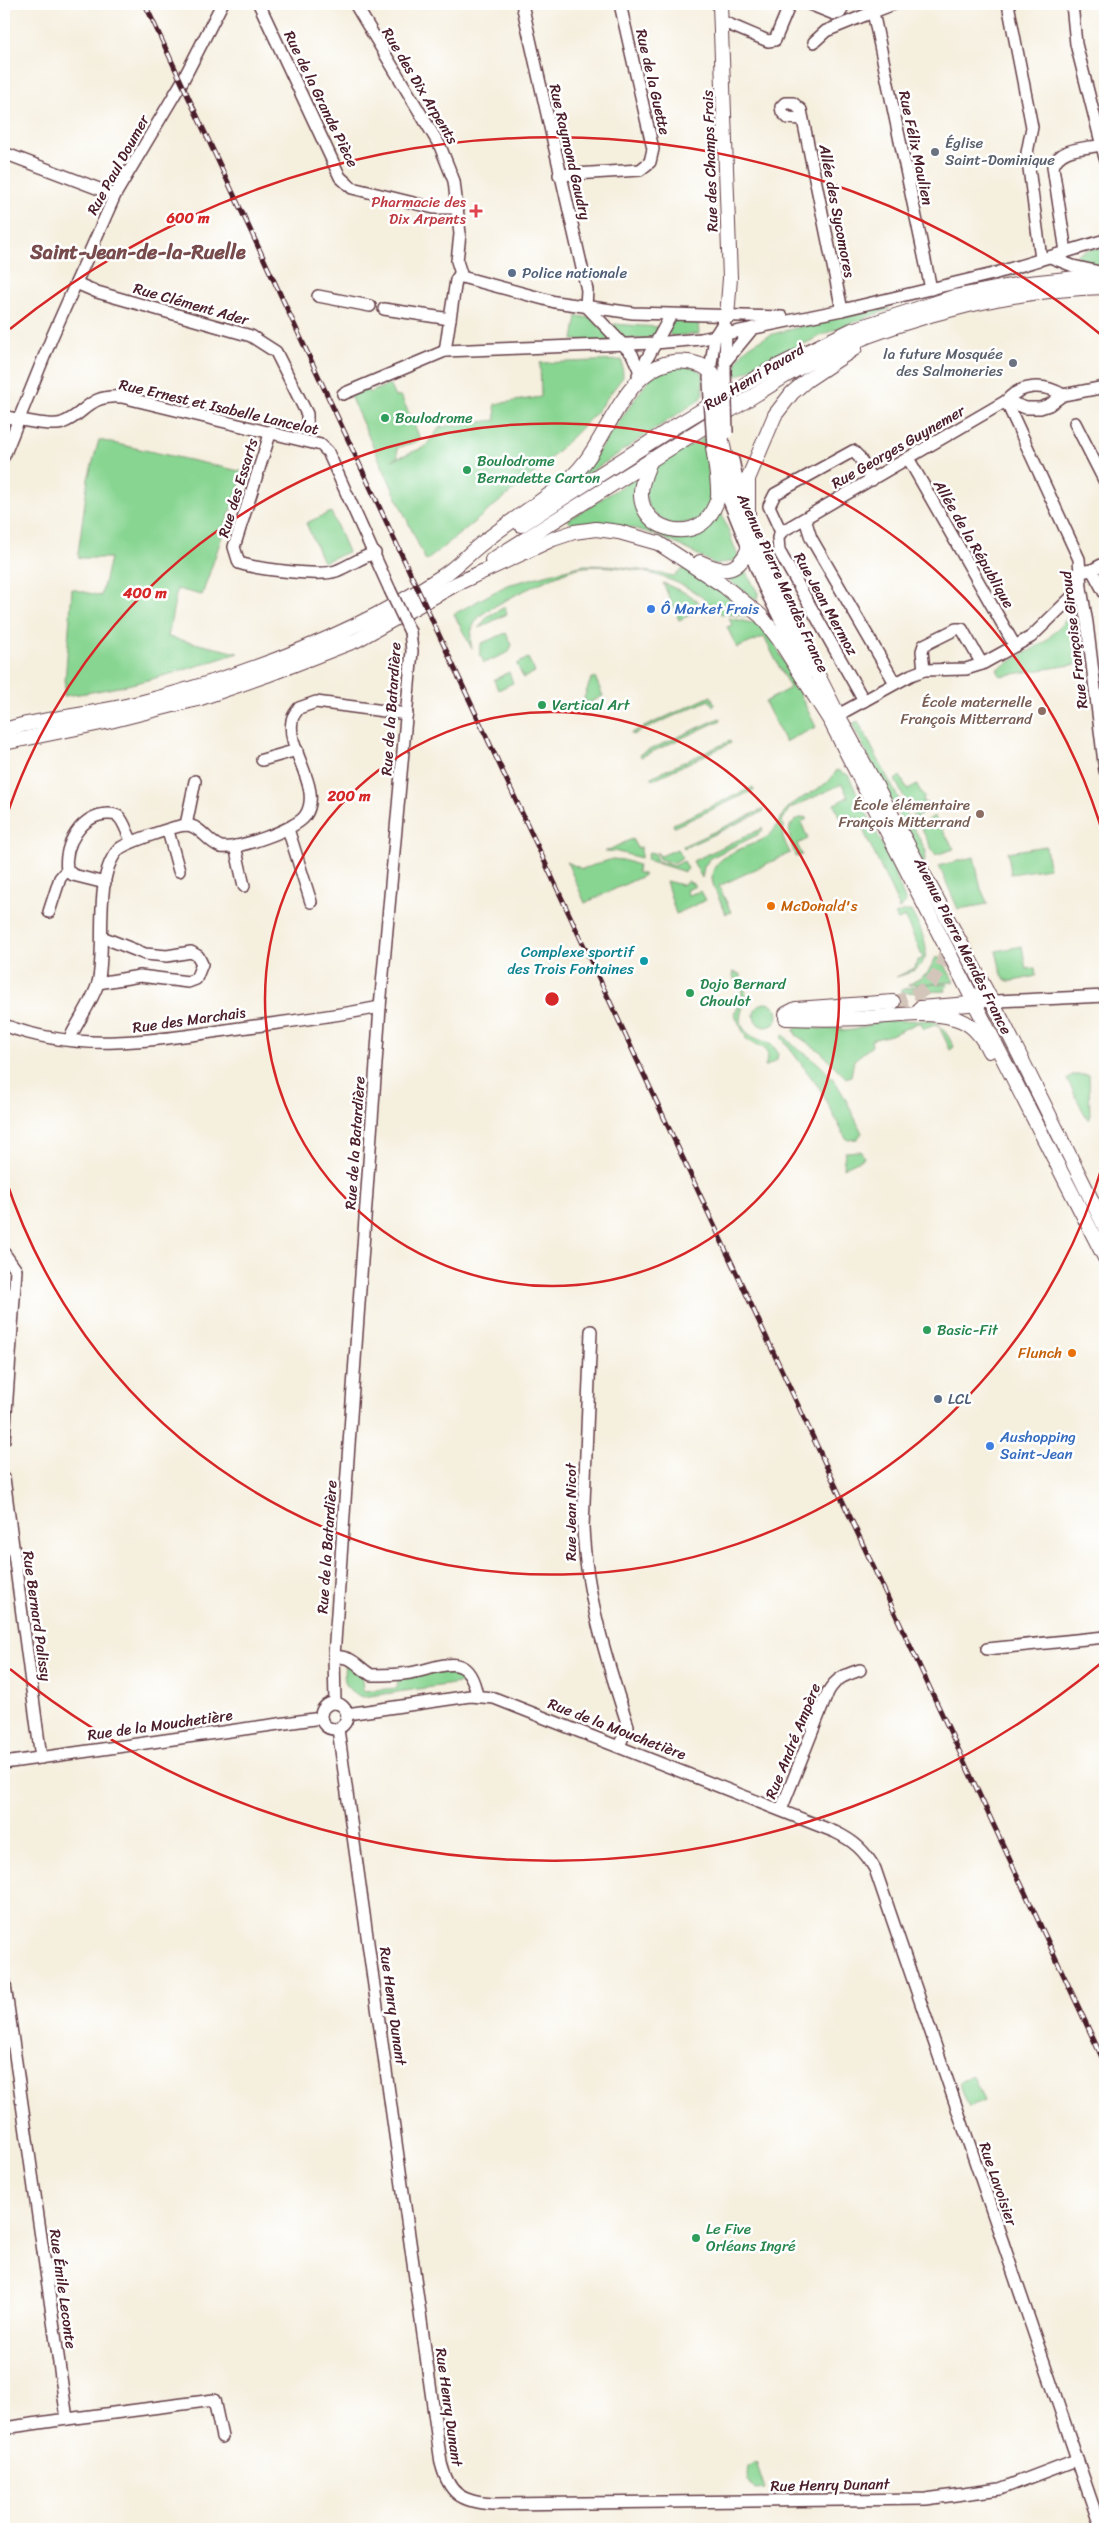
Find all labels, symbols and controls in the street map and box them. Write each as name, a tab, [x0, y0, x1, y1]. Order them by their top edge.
street label: Rue des Dix Arpents	[375, 22, 465, 150]
street label: Rue de la Grande Pièce	[276, 26, 366, 172]
street label: Rue de la Guette	[628, 26, 678, 138]
street label: Rue Raymond Gaudry	[542, 81, 598, 223]
street label: Rue Félix Maulien	[891, 88, 941, 208]
street label: Rue des Champs Frais	[695, 90, 725, 232]
street label: Rue Paul Doumer	[80, 109, 157, 220]
place label: Église Saint-Dominique	[945, 130, 1055, 173]
street label: Allée des Sycomores	[811, 141, 863, 281]
marker: Église Saint-Dominique	[929, 146, 941, 158]
place label: Pharmacie des Dix Arpents	[371, 189, 467, 232]
text: 600 m	[166, 205, 210, 231]
marker: Pharmacie des Dix Arpents	[470, 205, 482, 217]
district label: Saint-Jean-de-la-Ruelle	[29, 235, 246, 270]
place label: Police nationale	[522, 260, 627, 286]
marker: Police nationale	[506, 267, 518, 279]
street label: Rue Clément Ader	[130, 275, 253, 333]
street label: Rue Henri Pavard	[699, 336, 810, 417]
place label: la future Mosquée des Salmoneries	[883, 341, 1003, 384]
marker: la future Mosquée des Salmoneries	[1007, 357, 1019, 369]
street label: Rue Ernest et Isabelle Lancelot	[117, 371, 322, 443]
street label: Rue Georges Guynemer	[826, 398, 971, 496]
place label: Boulodrome	[395, 405, 473, 431]
marker: Boulodrome	[379, 412, 391, 424]
street label: Rue des Essarts	[211, 435, 265, 541]
place label: Boulodrome Bernadette Carton	[477, 448, 600, 491]
marker: Boulodrome Bernadette Carton	[461, 464, 473, 476]
street label: Allée de la République	[926, 474, 1022, 614]
street label: Avenue Pierre Mendès France	[729, 488, 836, 677]
street label: Rue Jean Mermoz	[787, 548, 866, 661]
street label: Rue Françoise Giroud	[1053, 569, 1095, 710]
text: 400 m	[122, 580, 167, 606]
place label: Ô Market Frais	[661, 596, 759, 622]
marker: Ô Market Frais	[645, 603, 657, 615]
street label: Rue de la Batardière	[373, 641, 409, 777]
place label: École maternelle François Mitterrand	[900, 689, 1033, 732]
place label: Vertical Art	[552, 692, 630, 718]
marker: Vertical Art	[536, 699, 548, 711]
marker: École maternelle François Mitterrand	[1036, 705, 1048, 717]
text: 200 m	[326, 783, 371, 809]
place label: École élémentaire François Mitterrand	[838, 792, 971, 835]
marker: École élémentaire François Mitterrand	[974, 808, 986, 820]
street label: Avenue Pierre Mendès France	[907, 852, 1019, 1039]
place label: McDonald's	[781, 893, 858, 919]
marker: McDonald's	[765, 900, 777, 912]
place label: Complexe sportif des Trois Fontaines	[507, 939, 635, 982]
marker: Complexe sportif des Trois Fontaines	[638, 955, 650, 967]
place label: Dojo Bernard Choulot	[700, 971, 787, 1014]
marker: Dojo Bernard Choulot	[684, 987, 696, 999]
centre of rings	[543, 990, 561, 1008]
street label: Rue des Marchais	[131, 999, 248, 1041]
street label: Rue de la Batardière	[337, 1075, 373, 1211]
place label: Basic-Fit	[937, 1317, 999, 1343]
marker: Basic-Fit	[921, 1324, 933, 1336]
place label: Flunch	[1018, 1340, 1062, 1366]
marker: Flunch	[1066, 1347, 1078, 1359]
place label: LCL	[948, 1386, 971, 1412]
marker: LCL	[932, 1393, 944, 1405]
place label: Aushopping Saint-Jean	[999, 1424, 1076, 1467]
marker: Aushopping Saint-Jean	[984, 1440, 996, 1452]
street label: Rue Jean Nicot	[558, 1462, 584, 1561]
street label: Rue de la Batardière	[309, 1479, 345, 1615]
street label: Rue Bernard Palissy	[15, 1549, 59, 1683]
street label: Rue André Ampère	[758, 1679, 828, 1803]
street label: Rue de la Mouchetière	[544, 1691, 690, 1767]
street label: Rue de la Mouchetière	[86, 1702, 234, 1748]
street label: Rue Henry Dunant	[372, 1945, 414, 2068]
street label: Rue Lavoisier	[972, 2139, 1025, 2230]
place label: Le Five Orléans Ingré	[706, 2216, 796, 2259]
street label: Rue Émile Leconte	[42, 2228, 84, 2351]
marker: Le Five Orléans Ingré	[690, 2232, 702, 2244]
street label: Rue Henry Dunant	[428, 2346, 470, 2469]
street label: Rue Henry Dunant	[770, 2471, 891, 2499]

